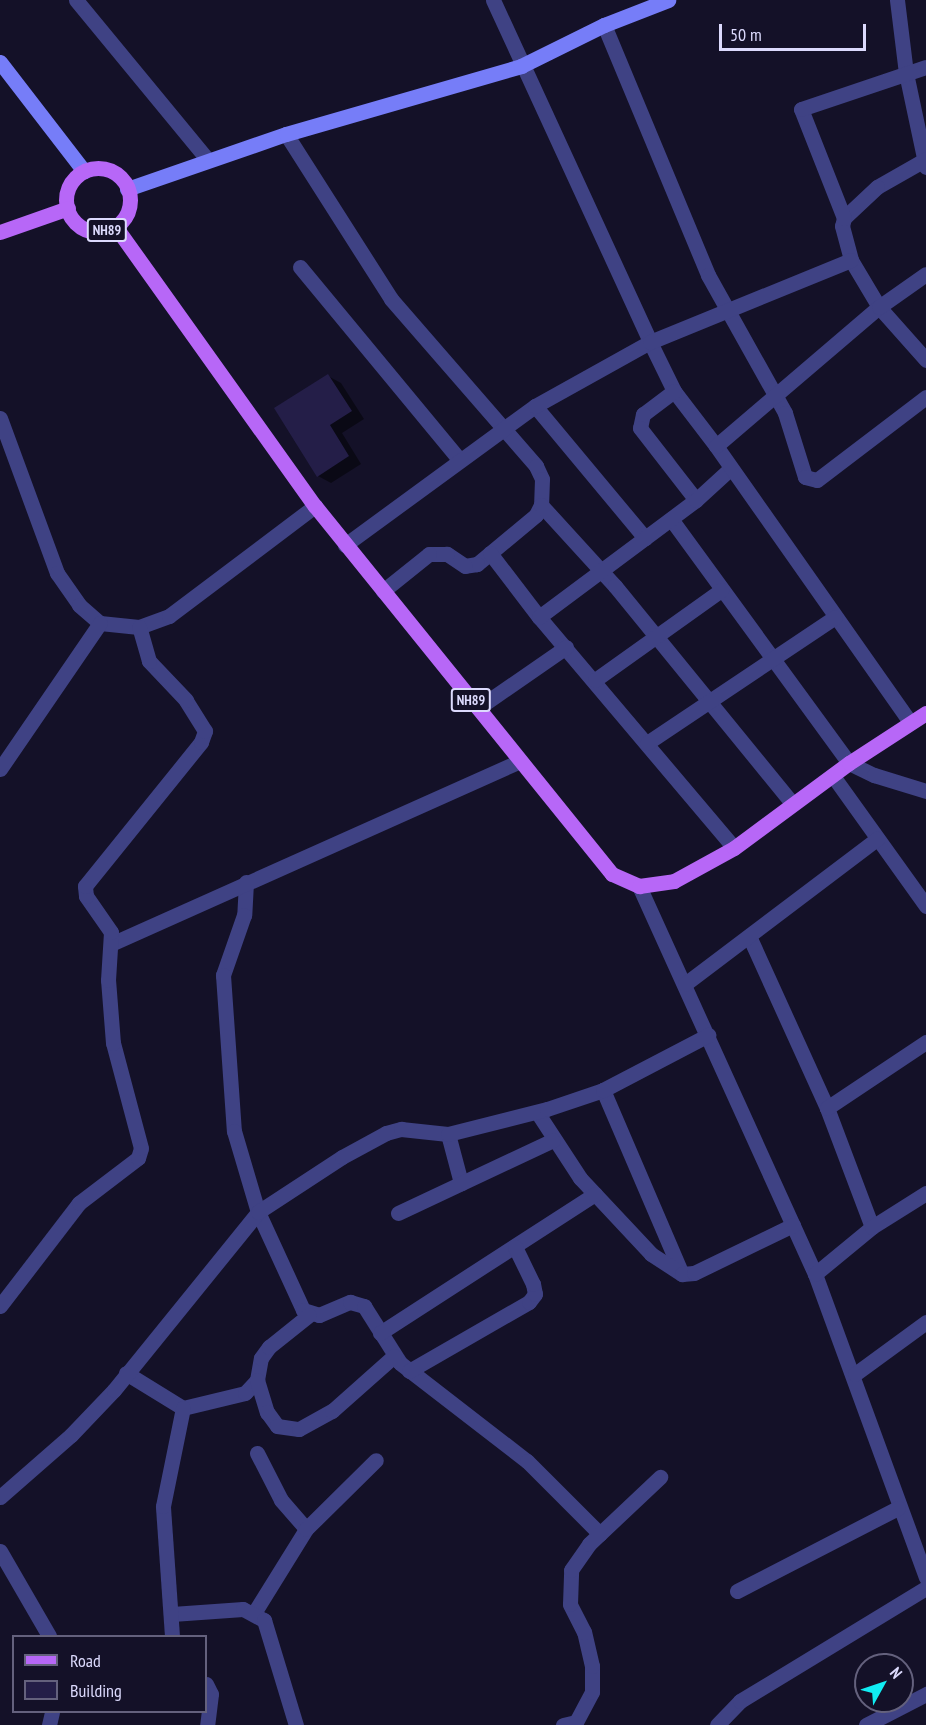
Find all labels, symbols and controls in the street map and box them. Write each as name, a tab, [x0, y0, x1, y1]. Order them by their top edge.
scale bar	[722, 12, 869, 50]
text: 50 m	[730, 23, 762, 46]
road number: NH89	[86, 219, 128, 241]
road number: NH89	[450, 689, 492, 711]
legend	[12, 1635, 207, 1713]
text: Road	[70, 1649, 101, 1672]
north arrow	[854, 1653, 914, 1713]
text: N	[886, 1663, 907, 1682]
text: Building	[70, 1679, 122, 1702]

